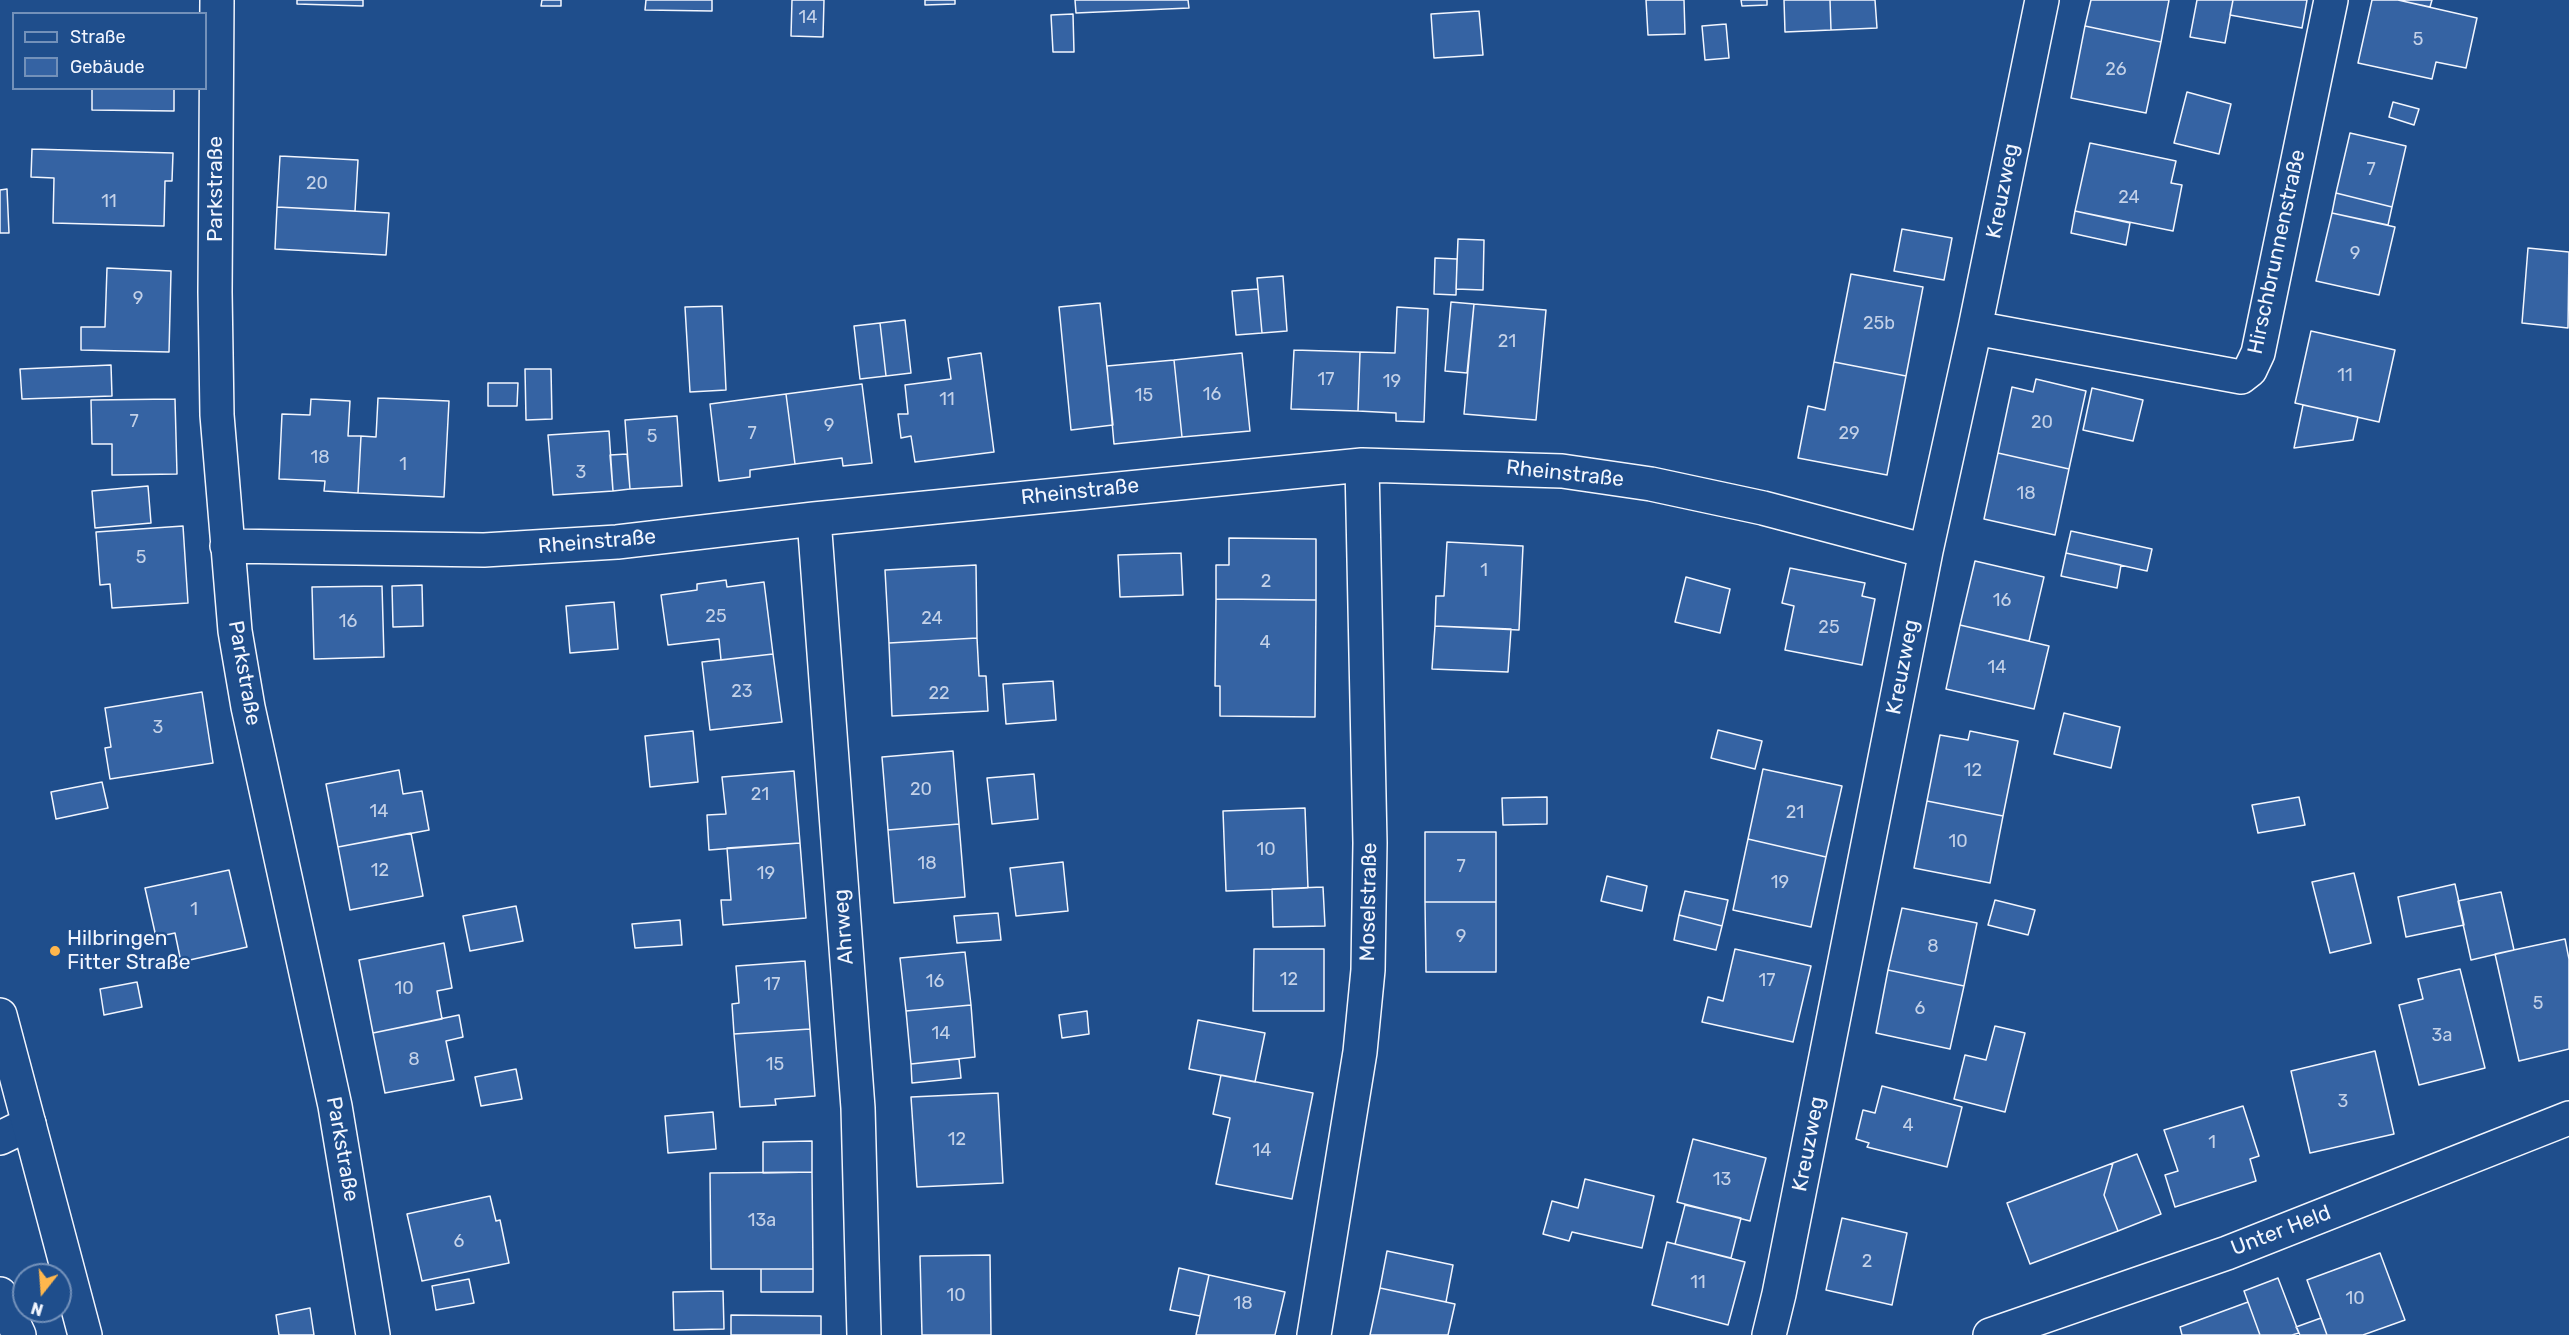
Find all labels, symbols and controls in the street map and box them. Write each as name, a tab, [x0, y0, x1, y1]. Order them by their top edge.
house number: 14	[799, 7, 817, 29]
legend	[12, 12, 207, 90]
text: Straße	[70, 26, 126, 48]
house number: 5	[2413, 29, 2423, 51]
text: Gebäude	[70, 56, 145, 78]
house number: 26	[2105, 59, 2127, 81]
street label: Parkstraße	[203, 136, 229, 242]
street label: Kreuzweg	[1981, 141, 2025, 241]
street label: Hirschbrunnenstraße	[2243, 147, 2311, 357]
house number: 7	[2366, 159, 2376, 181]
house number: 20	[306, 173, 328, 195]
house number: 24	[2118, 187, 2140, 209]
house number: 11	[101, 191, 117, 213]
house number: 9	[2350, 243, 2360, 265]
house number: 9	[133, 288, 143, 310]
house number: 25b	[1863, 313, 1895, 335]
house number: 21	[1498, 331, 1516, 353]
house number: 11	[2337, 365, 2353, 387]
house number: 17	[1318, 369, 1334, 391]
house number: 19	[1383, 371, 1401, 393]
house number: 16	[1203, 384, 1221, 406]
house number: 15	[1135, 385, 1153, 407]
house number: 11	[939, 389, 955, 411]
house number: 7	[129, 411, 139, 433]
house number: 20	[2031, 412, 2053, 434]
house number: 9	[824, 415, 834, 437]
house number: 7	[747, 423, 757, 445]
house number: 29	[1838, 423, 1860, 445]
house number: 5	[647, 426, 657, 448]
house number: 18	[310, 447, 330, 469]
house number: 1	[399, 454, 407, 476]
street label: Rheinstraße	[1505, 455, 1625, 493]
house number: 3	[576, 462, 586, 484]
street label: Rheinstraße	[1020, 473, 1140, 511]
house number: 18	[2016, 483, 2036, 505]
street label: Rheinstraße	[537, 524, 657, 560]
house number: 5	[136, 547, 146, 569]
house number: 1	[1480, 560, 1488, 582]
house number: 2	[1261, 571, 1271, 593]
house number: 16	[1993, 590, 2011, 612]
house number: 25	[705, 606, 727, 628]
house number: 24	[921, 608, 943, 630]
house number: 16	[339, 611, 357, 633]
house number: 25	[1818, 617, 1840, 639]
street label: Kreuzweg	[1881, 617, 1925, 717]
street label: Parkstraße	[222, 619, 266, 727]
house number: 4	[1259, 632, 1271, 654]
house number: 14	[1988, 657, 2006, 679]
house number: 23	[731, 681, 753, 703]
house number: 22	[928, 683, 950, 705]
house number: 3	[153, 717, 163, 739]
house number: 12	[1964, 760, 1982, 782]
house number: 20	[910, 779, 932, 801]
house number: 21	[751, 784, 769, 806]
house number: 14	[370, 801, 388, 823]
house number: 21	[1786, 802, 1804, 824]
house number: 10	[1948, 831, 1968, 853]
house number: 10	[1256, 839, 1276, 861]
street label: Moselstraße	[1355, 842, 1383, 962]
house number: 18	[917, 853, 937, 875]
house number: 7	[1456, 856, 1466, 878]
house number: 12	[371, 860, 389, 882]
house number: 19	[757, 863, 775, 885]
house number: 19	[1771, 872, 1789, 894]
street label: Ahrweg	[829, 888, 859, 966]
house number: 1	[190, 899, 198, 921]
place label: Hilbringen Fitter Straße	[67, 926, 190, 976]
house number: 9	[1456, 926, 1466, 948]
house number: 8	[1927, 936, 1939, 958]
marker: Hilbringen Fitter Straße	[48, 944, 62, 958]
house number: 12	[1280, 969, 1298, 991]
house number: 17	[1759, 970, 1775, 992]
house number: 16	[926, 971, 944, 993]
house number: 17	[764, 974, 780, 996]
house number: 10	[394, 978, 414, 1000]
house number: 5	[2533, 993, 2543, 1015]
house number: 6	[1915, 998, 1925, 1020]
house number: 14	[932, 1023, 950, 1045]
house number: 3a	[2432, 1025, 2452, 1047]
house number: 8	[408, 1049, 420, 1071]
house number: 15	[766, 1054, 784, 1076]
house number: 3	[2338, 1091, 2348, 1113]
street label: Kreuzweg	[1787, 1094, 1831, 1194]
street label: Parkstraße	[320, 1095, 364, 1203]
house number: 4	[1902, 1115, 1914, 1137]
house number: 12	[948, 1129, 966, 1151]
house number: 1	[2208, 1132, 2216, 1154]
house number: 14	[1253, 1140, 1271, 1162]
house number: 13	[1713, 1169, 1731, 1191]
street label: Unter Held	[2228, 1200, 2334, 1262]
house number: 13a	[748, 1210, 776, 1232]
house number: 6	[454, 1231, 464, 1253]
house number: 2	[1862, 1251, 1872, 1273]
north arrow	[12, 1263, 72, 1323]
house number: 11	[1690, 1272, 1706, 1294]
house number: 10	[946, 1285, 966, 1307]
house number: 10	[2345, 1288, 2365, 1310]
house number: 18	[1233, 1293, 1253, 1315]
text: N	[29, 1298, 45, 1320]

